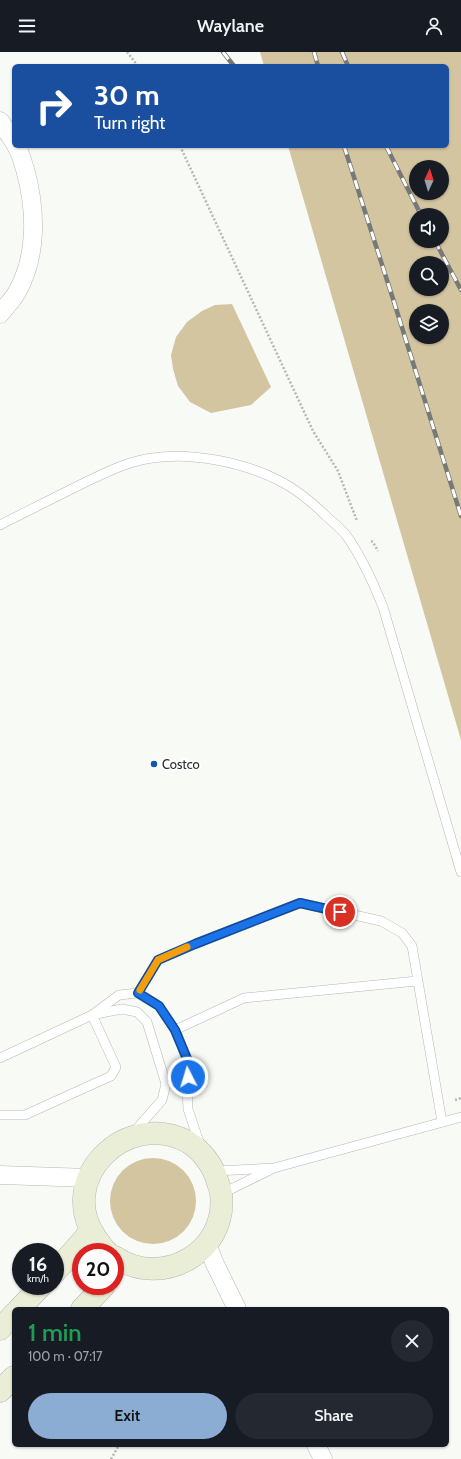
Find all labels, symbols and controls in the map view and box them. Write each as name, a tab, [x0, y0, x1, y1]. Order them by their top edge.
icon: menu	[16, 15, 38, 37]
text: Waylane	[197, 15, 264, 37]
icon: person	[423, 15, 445, 37]
text: 30 m	[94, 78, 160, 112]
icon: right	[28, 80, 80, 132]
text: Turn right	[94, 112, 165, 134]
north arrow	[409, 160, 449, 200]
map controls	[409, 160, 449, 344]
button: sound	[409, 208, 449, 248]
button: search	[409, 256, 449, 296]
button: layers	[409, 304, 449, 344]
place label: Costco	[162, 756, 200, 772]
marker: Costco	[149, 759, 159, 769]
pin	[323, 895, 357, 929]
icon: arrive	[329, 901, 351, 923]
position arrow	[167, 1056, 209, 1098]
speed limit sign: 20	[72, 1243, 124, 1295]
text: 16	[29, 1252, 47, 1276]
text: km/h	[27, 1272, 49, 1285]
text: 1 min	[28, 1318, 82, 1347]
button: close	[391, 1320, 433, 1362]
text: 100 m · 07:17	[28, 1348, 103, 1364]
button: Exit	[28, 1393, 227, 1439]
button: Share	[235, 1393, 433, 1439]

